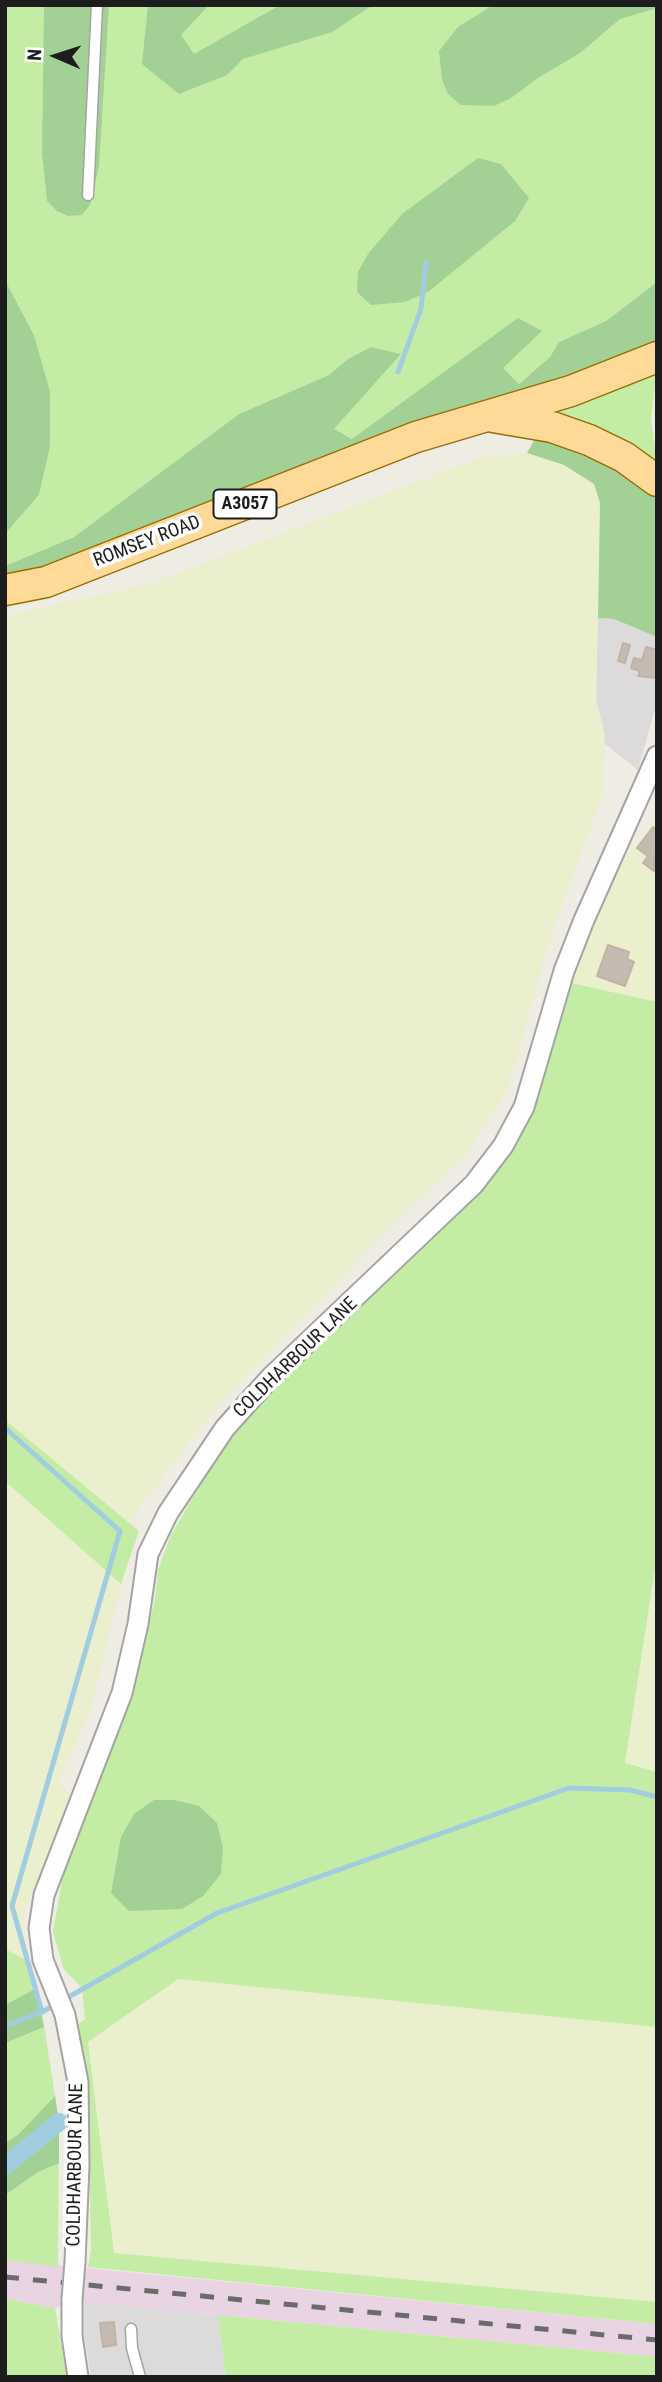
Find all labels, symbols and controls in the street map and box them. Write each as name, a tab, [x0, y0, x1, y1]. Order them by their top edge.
north arrow	[21, 21, 91, 91]
text: N	[23, 48, 46, 61]
road number: A3057	[214, 490, 276, 518]
street label: ROMSEY ROAD	[90, 511, 204, 573]
street label: COLDHARBOUR LANE	[229, 1293, 363, 1423]
street label: COLDHARBOUR LANE	[63, 2083, 89, 2247]

